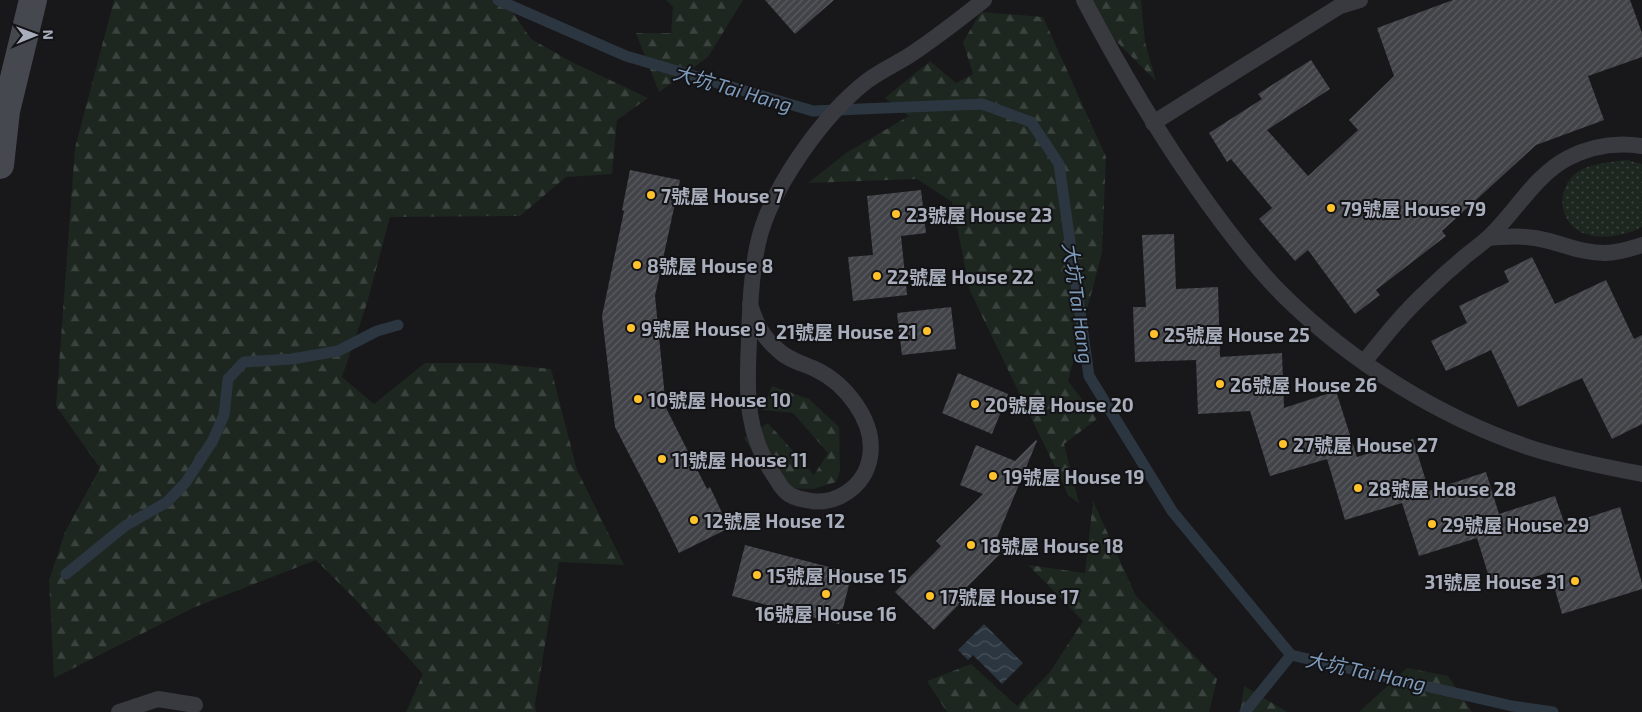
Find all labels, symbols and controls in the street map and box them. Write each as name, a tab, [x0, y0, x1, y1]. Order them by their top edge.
north arrow	[10, 10, 60, 60]
text: N	[40, 30, 57, 40]
water label: 大坑 Tai Hang	[671, 60, 795, 116]
place label: 7號屋 House 7	[661, 184, 784, 207]
marker: 7號屋 House 7	[645, 189, 657, 201]
place label: 79號屋 House 79	[1341, 197, 1486, 220]
marker: 79號屋 House 79	[1325, 202, 1337, 214]
place label: 23號屋 House 23	[906, 203, 1052, 226]
marker: 23號屋 House 23	[890, 208, 902, 220]
water label: 大坑 Tai Hang	[1059, 241, 1099, 365]
place label: 8號屋 House 8	[647, 254, 773, 277]
marker: 8號屋 House 8	[631, 259, 643, 271]
place label: 22號屋 House 22	[887, 265, 1034, 288]
marker: 22號屋 House 22	[871, 270, 883, 282]
place label: 9號屋 House 9	[641, 317, 766, 340]
place label: 21號屋 House 21	[776, 320, 917, 343]
marker: 9號屋 House 9	[625, 322, 637, 334]
place label: 25號屋 House 25	[1164, 323, 1310, 346]
marker: 21號屋 House 21	[921, 325, 933, 337]
marker: 25號屋 House 25	[1148, 328, 1160, 340]
place label: 26號屋 House 26	[1230, 373, 1377, 396]
marker: 26號屋 House 26	[1214, 378, 1226, 390]
place label: 10號屋 House 10	[648, 388, 791, 411]
marker: 10號屋 House 10	[632, 393, 644, 405]
place label: 20號屋 House 20	[985, 393, 1134, 416]
marker: 20號屋 House 20	[969, 398, 981, 410]
place label: 27號屋 House 27	[1293, 433, 1438, 456]
marker: 27號屋 House 27	[1277, 438, 1289, 450]
place label: 11號屋 House 11	[672, 448, 807, 471]
marker: 11號屋 House 11	[656, 453, 668, 465]
place label: 19號屋 House 19	[1003, 465, 1144, 488]
marker: 19號屋 House 19	[987, 470, 999, 482]
place label: 28號屋 House 28	[1368, 477, 1516, 500]
marker: 28號屋 House 28	[1352, 482, 1364, 494]
place label: 12號屋 House 12	[704, 509, 845, 532]
place label: 29號屋 House 29	[1442, 513, 1589, 536]
marker: 12號屋 House 12	[688, 514, 700, 526]
marker: 29號屋 House 29	[1426, 518, 1438, 530]
place label: 18號屋 House 18	[981, 534, 1124, 557]
marker: 18號屋 House 18	[965, 539, 977, 551]
place label: 15號屋 House 15	[767, 564, 907, 587]
marker: 15號屋 House 15	[751, 569, 763, 581]
place label: 31號屋 House 31	[1424, 570, 1565, 593]
marker: 31號屋 House 31	[1569, 575, 1581, 587]
place label: 17號屋 House 17	[940, 585, 1079, 608]
marker: 16號屋 House 16	[820, 588, 832, 600]
marker: 17號屋 House 17	[924, 590, 936, 602]
place label: 16號屋 House 16	[755, 602, 897, 625]
water label: 大坑 Tai Hang	[1304, 647, 1428, 695]

